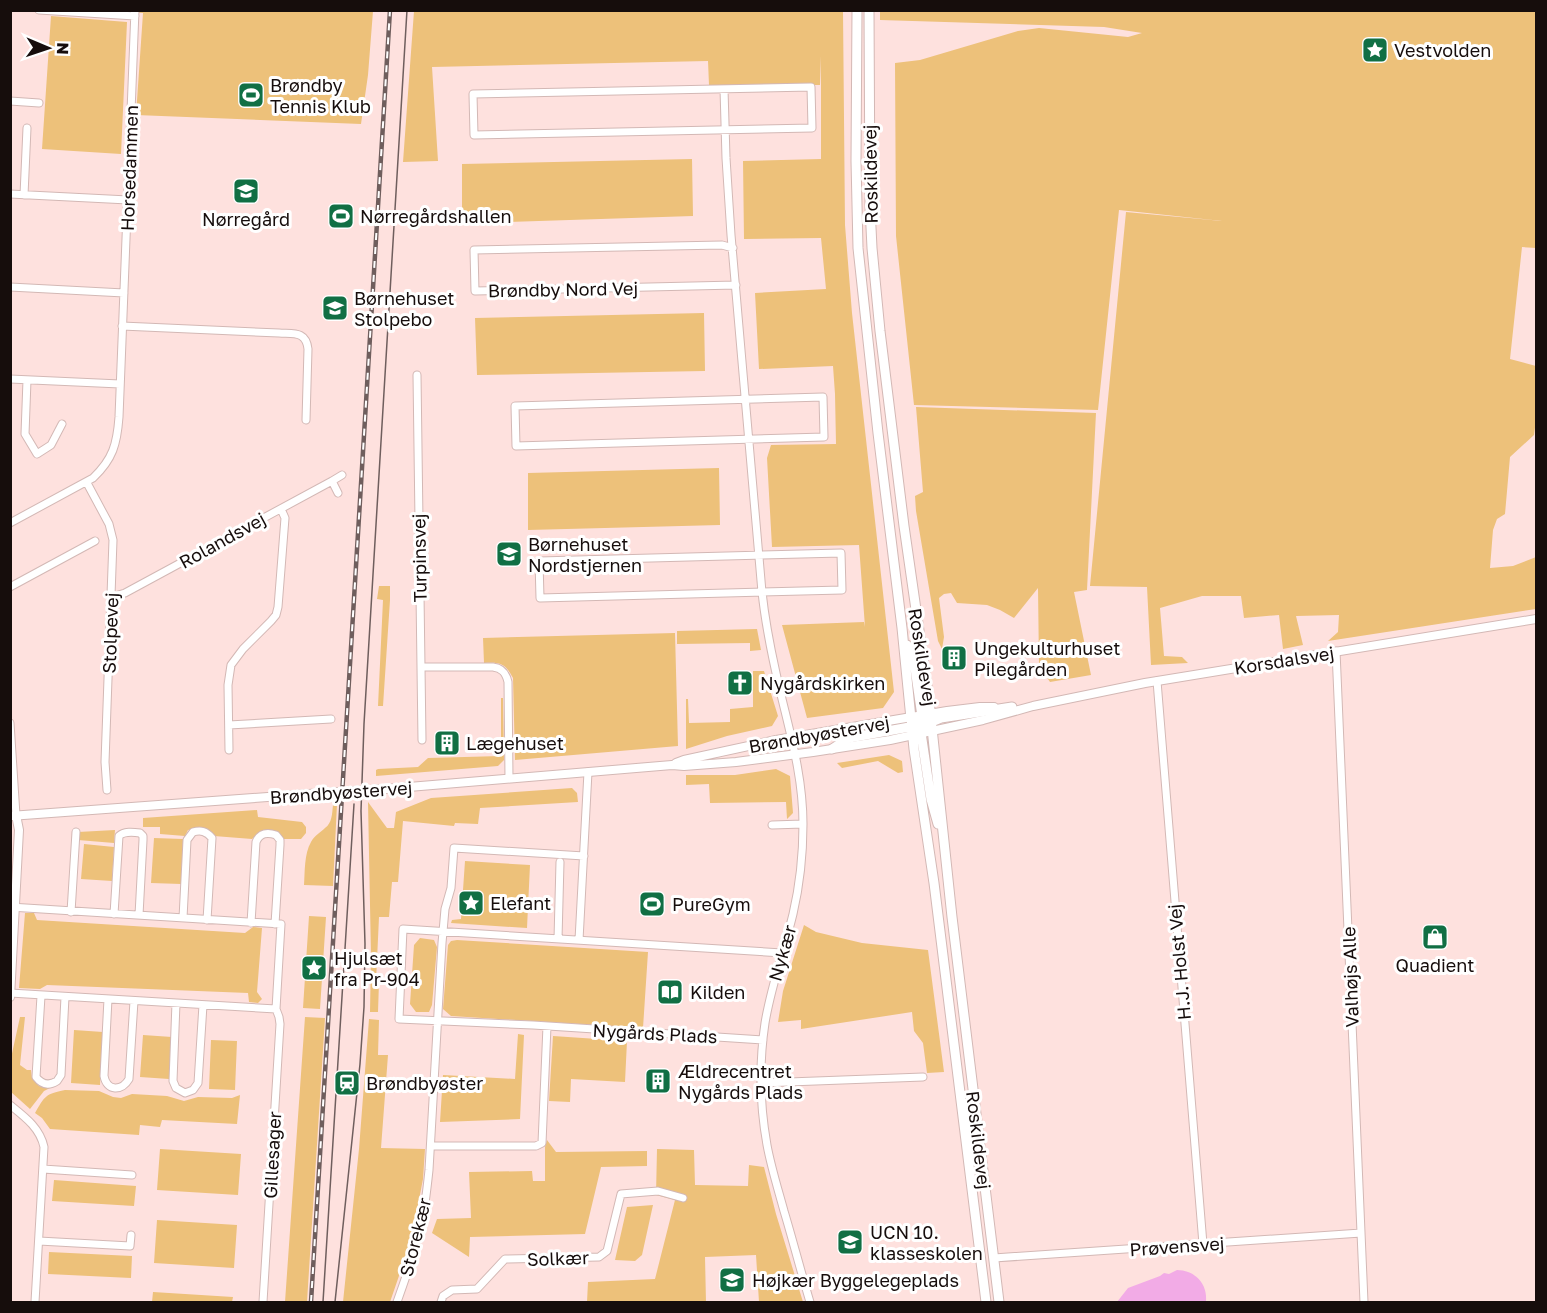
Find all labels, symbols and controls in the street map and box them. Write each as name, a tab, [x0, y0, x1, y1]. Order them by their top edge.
north arrow	[18, 18, 78, 78]
place icon: Vestvolden	[1360, 35, 1390, 65]
place label: Vestvolden	[1394, 39, 1491, 61]
text: N	[53, 42, 73, 55]
place label: Brøndby Tennis Klub	[270, 74, 371, 117]
sports icon: Brøndby Tennis Klub	[236, 80, 266, 110]
street label: Horsedammen	[116, 105, 142, 231]
street label: Roskildevej	[858, 124, 882, 224]
school or university icon: Nørregård	[231, 176, 261, 206]
sports icon: Nørregårdshallen	[326, 201, 356, 231]
place label: Nørregårdshallen	[360, 205, 512, 227]
place label: Nørregård	[202, 208, 290, 230]
street label: Brøndby Nord Vej	[488, 277, 638, 301]
place label: Børnehuset Stolpebo	[354, 287, 455, 330]
school or university icon: Børnehuset Stolpebo	[320, 293, 350, 323]
street label: Rolandsvej	[175, 507, 269, 573]
street label: Turpinsvej	[407, 513, 431, 603]
place label: Børnehuset Nordstjernen	[528, 533, 642, 576]
school or university icon: Børnehuset Nordstjernen	[494, 539, 524, 569]
street label: Stolpevej	[98, 592, 122, 674]
street label: Roskildevej	[904, 606, 942, 708]
place label: Ungekulturhuset Pilegården	[974, 637, 1120, 680]
street label: Korsdalsvej	[1232, 641, 1336, 679]
building icon: Ungekulturhuset Pilegården	[939, 643, 969, 673]
church icon: Nygårdskirken	[725, 668, 755, 698]
place label: Nygårdskirken	[760, 672, 885, 694]
street label: Brøndbyøstervej	[747, 711, 891, 757]
building icon: Lægehuset	[432, 728, 462, 758]
place label: Lægehuset	[466, 732, 564, 754]
street label: Brøndbyøstervej	[269, 776, 413, 808]
place icon: Elefant	[456, 888, 486, 918]
sports icon: PureGym	[637, 889, 667, 919]
place label: Elefant	[490, 892, 551, 914]
place label: PureGym	[672, 893, 751, 915]
street label: H.J. Holst Vej	[1163, 903, 1195, 1021]
street label: Nykær	[763, 922, 801, 984]
shop icon: Quadient	[1420, 922, 1450, 952]
street label: Valhøjs Alle	[1337, 926, 1363, 1028]
place label: Hjulsæt fra Pr-904	[334, 947, 420, 990]
place icon: Hjulsæt fra Pr-904	[299, 953, 329, 983]
place label: Quadient	[1396, 954, 1474, 976]
library icon: Kilden	[655, 977, 685, 1007]
place label: Kilden	[690, 981, 745, 1003]
street label: Nygårds Plads	[592, 1019, 718, 1047]
place label: Ældrecentret Nygårds Plads	[678, 1060, 803, 1103]
building icon: Ældrecentret Nygårds Plads	[643, 1066, 673, 1096]
station icon: Brøndbyøster	[332, 1068, 362, 1098]
place label: Brøndbyøster	[366, 1072, 483, 1094]
street label: Roskildevej	[962, 1089, 996, 1191]
street label: Gillesager	[259, 1111, 285, 1199]
street label: Storekær	[395, 1195, 435, 1279]
place label: UCN 10. klasseskolen	[870, 1221, 983, 1264]
school or university icon: UCN 10. klasseskolen	[835, 1227, 865, 1257]
street label: Prøvensvej	[1129, 1232, 1225, 1260]
street label: Solkær	[527, 1246, 589, 1270]
school or university icon: Højkær Byggelegeplads	[717, 1265, 747, 1295]
place label: Højkær Byggelegeplads	[752, 1269, 959, 1291]

